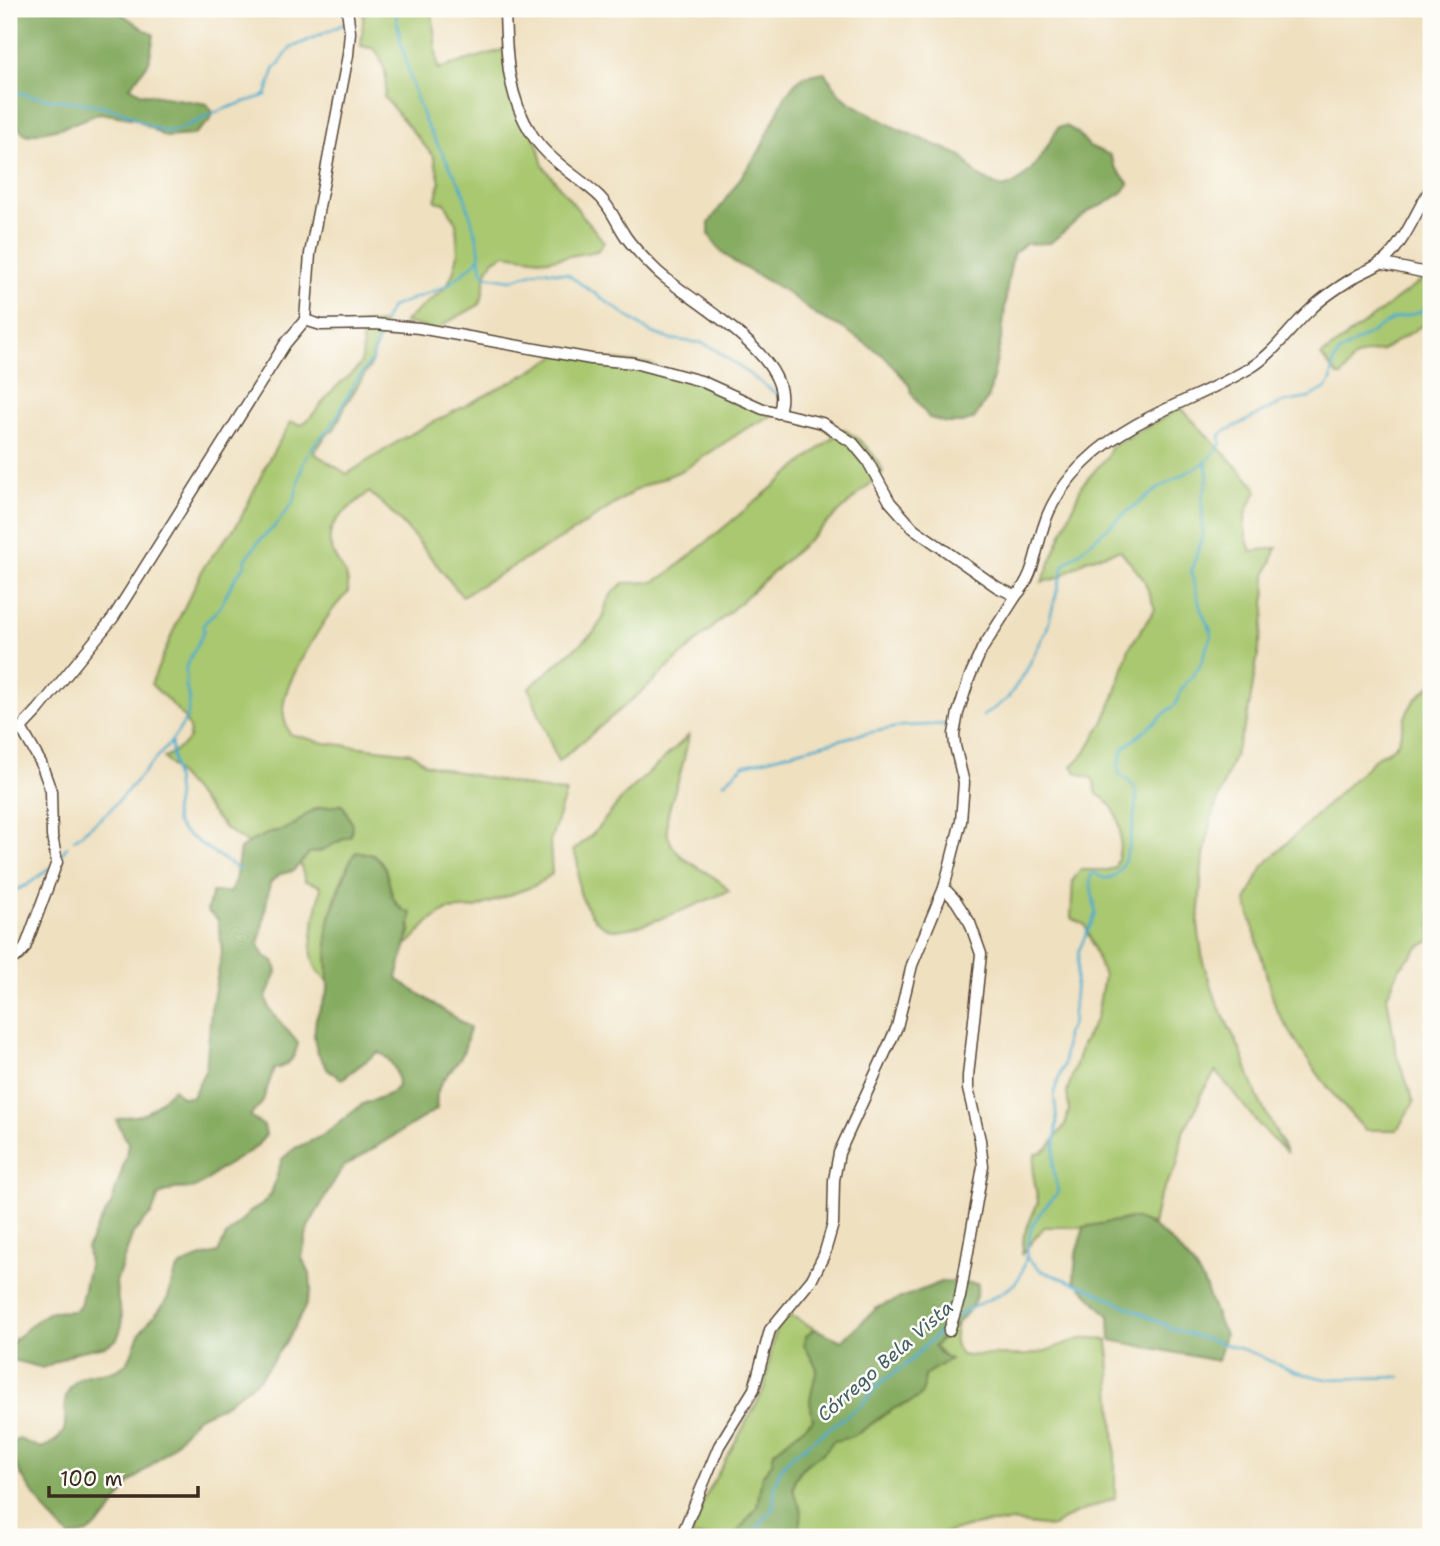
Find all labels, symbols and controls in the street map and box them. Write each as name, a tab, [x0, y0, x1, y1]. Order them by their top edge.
water label: Córrego Bela Vista	[812, 1295, 958, 1427]
scale bar	[49, 1455, 198, 1499]
text: 100 m	[60, 1465, 123, 1493]

